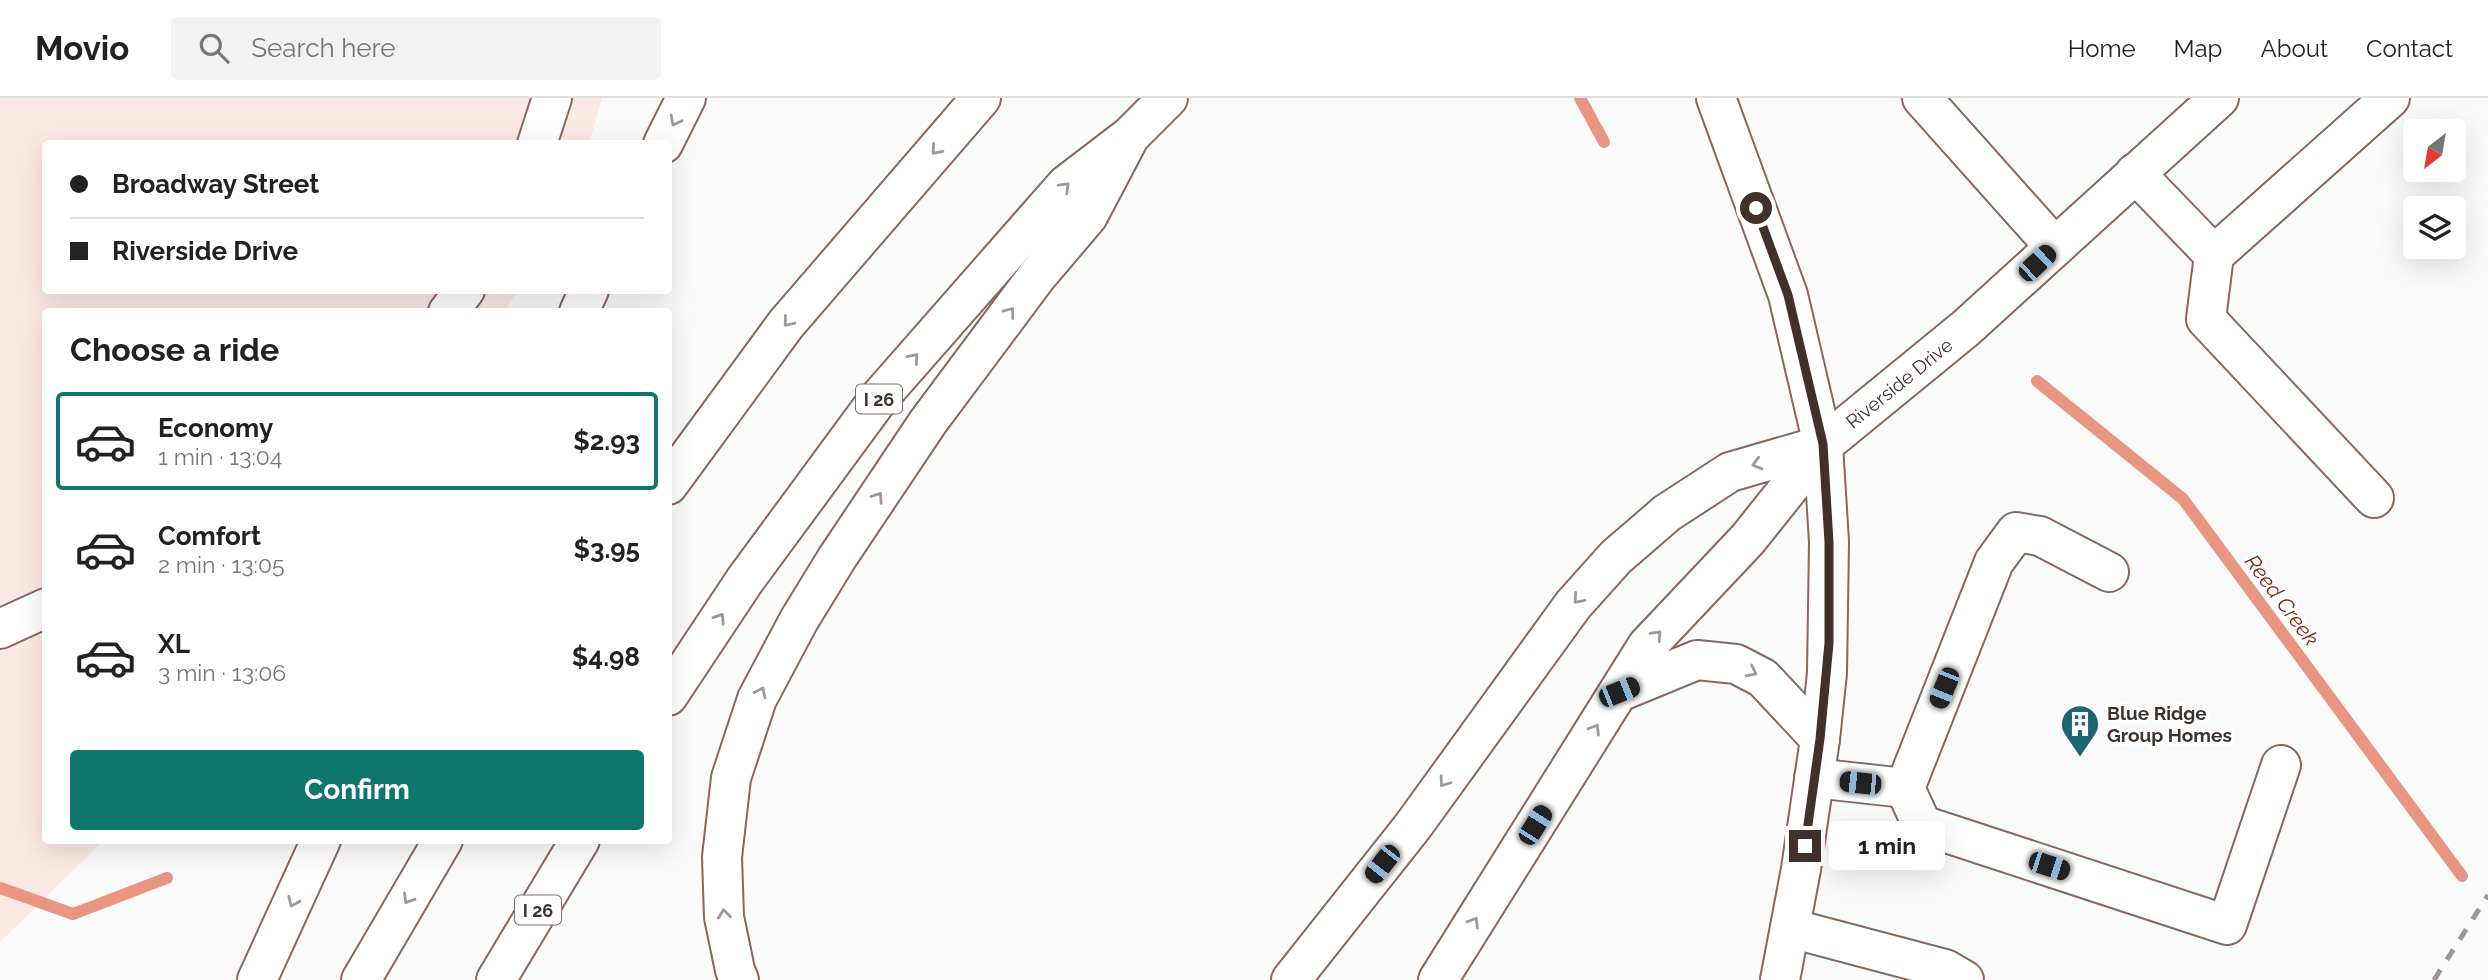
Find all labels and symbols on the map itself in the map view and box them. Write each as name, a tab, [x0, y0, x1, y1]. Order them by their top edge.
one-way arrow	[670, 114, 683, 126]
north arrow	[2403, 119, 2466, 182]
one-way arrow	[932, 141, 944, 154]
one-way arrow	[1057, 183, 1070, 196]
route start	[1740, 192, 1772, 224]
car	[2015, 241, 2060, 285]
one-way arrow	[1002, 307, 1014, 320]
one-way arrow	[784, 314, 796, 327]
street label: Riverside Drive	[1841, 333, 1957, 433]
one-way arrow	[906, 353, 918, 366]
road number: I 26	[856, 384, 902, 414]
one-way arrow	[1752, 455, 1764, 470]
one-way arrow	[869, 492, 882, 505]
water label: Reed Creek	[2240, 550, 2324, 650]
one-way arrow	[1574, 590, 1587, 603]
one-way arrow	[711, 613, 724, 626]
one-way arrow	[1648, 630, 1661, 643]
one-way arrow	[1745, 664, 1757, 678]
car	[1927, 665, 1962, 711]
car	[1596, 674, 1643, 710]
one-way arrow	[752, 687, 766, 699]
place label: Blue Ridge Group Homes	[2107, 702, 2232, 746]
building icon: Blue Ridge Group Homes	[2059, 703, 2101, 758]
one-way arrow	[1587, 724, 1600, 737]
car	[1839, 770, 1882, 796]
one-way arrow	[1440, 774, 1452, 787]
car	[1515, 802, 1556, 848]
callout: 1 min	[1829, 822, 1945, 870]
route end	[1789, 830, 1821, 862]
car	[1361, 841, 1404, 887]
car	[2026, 850, 2073, 882]
one-way arrow	[403, 891, 416, 904]
one-way arrow	[287, 895, 301, 907]
road number: I 26	[515, 896, 561, 924]
one-way arrow	[717, 908, 732, 920]
one-way arrow	[1466, 917, 1479, 930]

